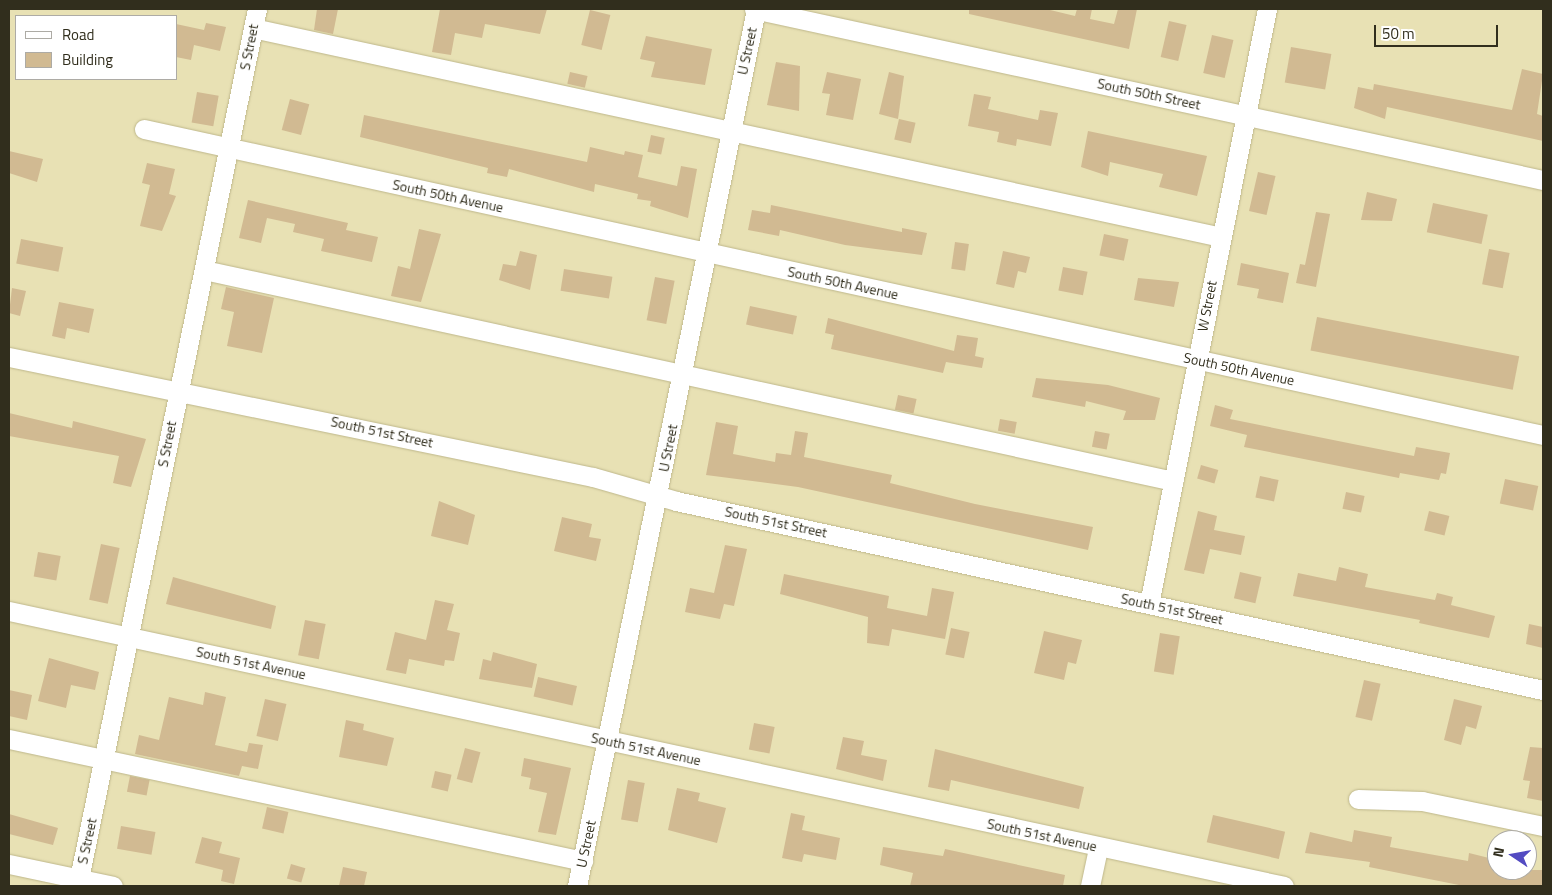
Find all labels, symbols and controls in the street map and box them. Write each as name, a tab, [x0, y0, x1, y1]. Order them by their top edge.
legend	[15, 15, 178, 80]
scale bar	[1377, 15, 1501, 47]
street label: S Street	[236, 22, 262, 72]
text: 50 m	[1382, 22, 1415, 45]
text: Road	[62, 23, 94, 46]
street label: U Street	[734, 26, 760, 76]
text: Building	[62, 48, 113, 71]
street label: South 50th Street	[1096, 75, 1202, 113]
street label: South 50th Avenue	[391, 176, 505, 216]
street label: South 50th Avenue	[786, 263, 900, 303]
street label: W Street	[1194, 279, 1220, 333]
street label: South 50th Avenue	[1182, 349, 1296, 389]
street label: South 51st Street	[329, 413, 435, 451]
street label: S Street	[154, 419, 180, 469]
street label: U Street	[655, 423, 681, 473]
street label: South 51st Street	[723, 503, 829, 541]
street label: South 51st Street	[1119, 590, 1225, 628]
street label: South 51st Avenue	[195, 643, 307, 683]
street label: South 51st Avenue	[590, 729, 702, 769]
street label: South 51st Avenue	[986, 815, 1098, 855]
street label: S Street	[74, 816, 100, 866]
street label: U Street	[573, 819, 599, 869]
north arrow	[1487, 830, 1537, 880]
text: N	[1487, 845, 1509, 859]

